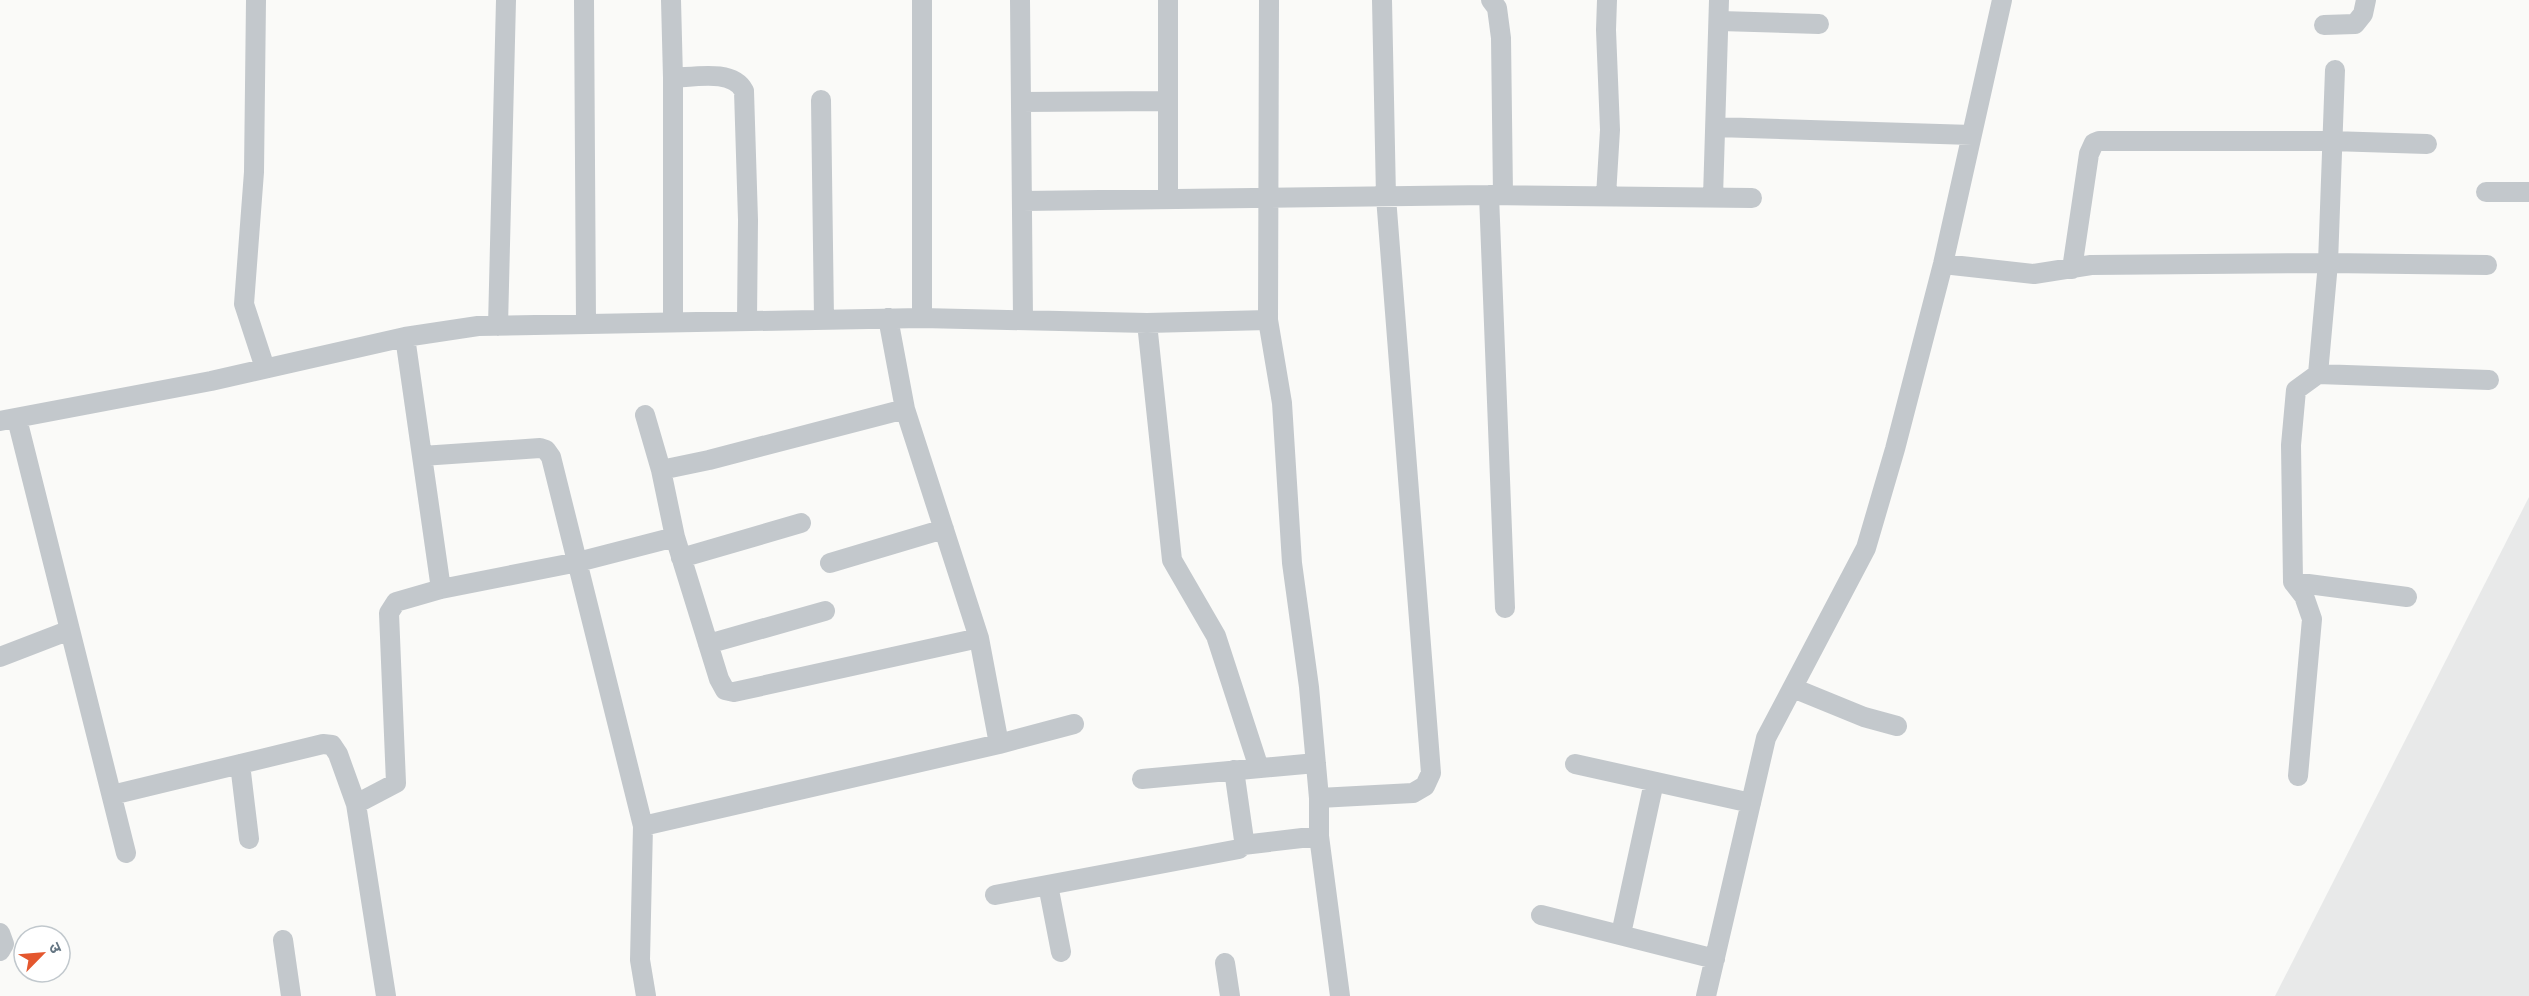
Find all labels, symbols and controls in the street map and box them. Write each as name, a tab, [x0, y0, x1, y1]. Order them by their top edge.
north arrow	[12, 924, 72, 984]
text: उ	[45, 939, 67, 957]

